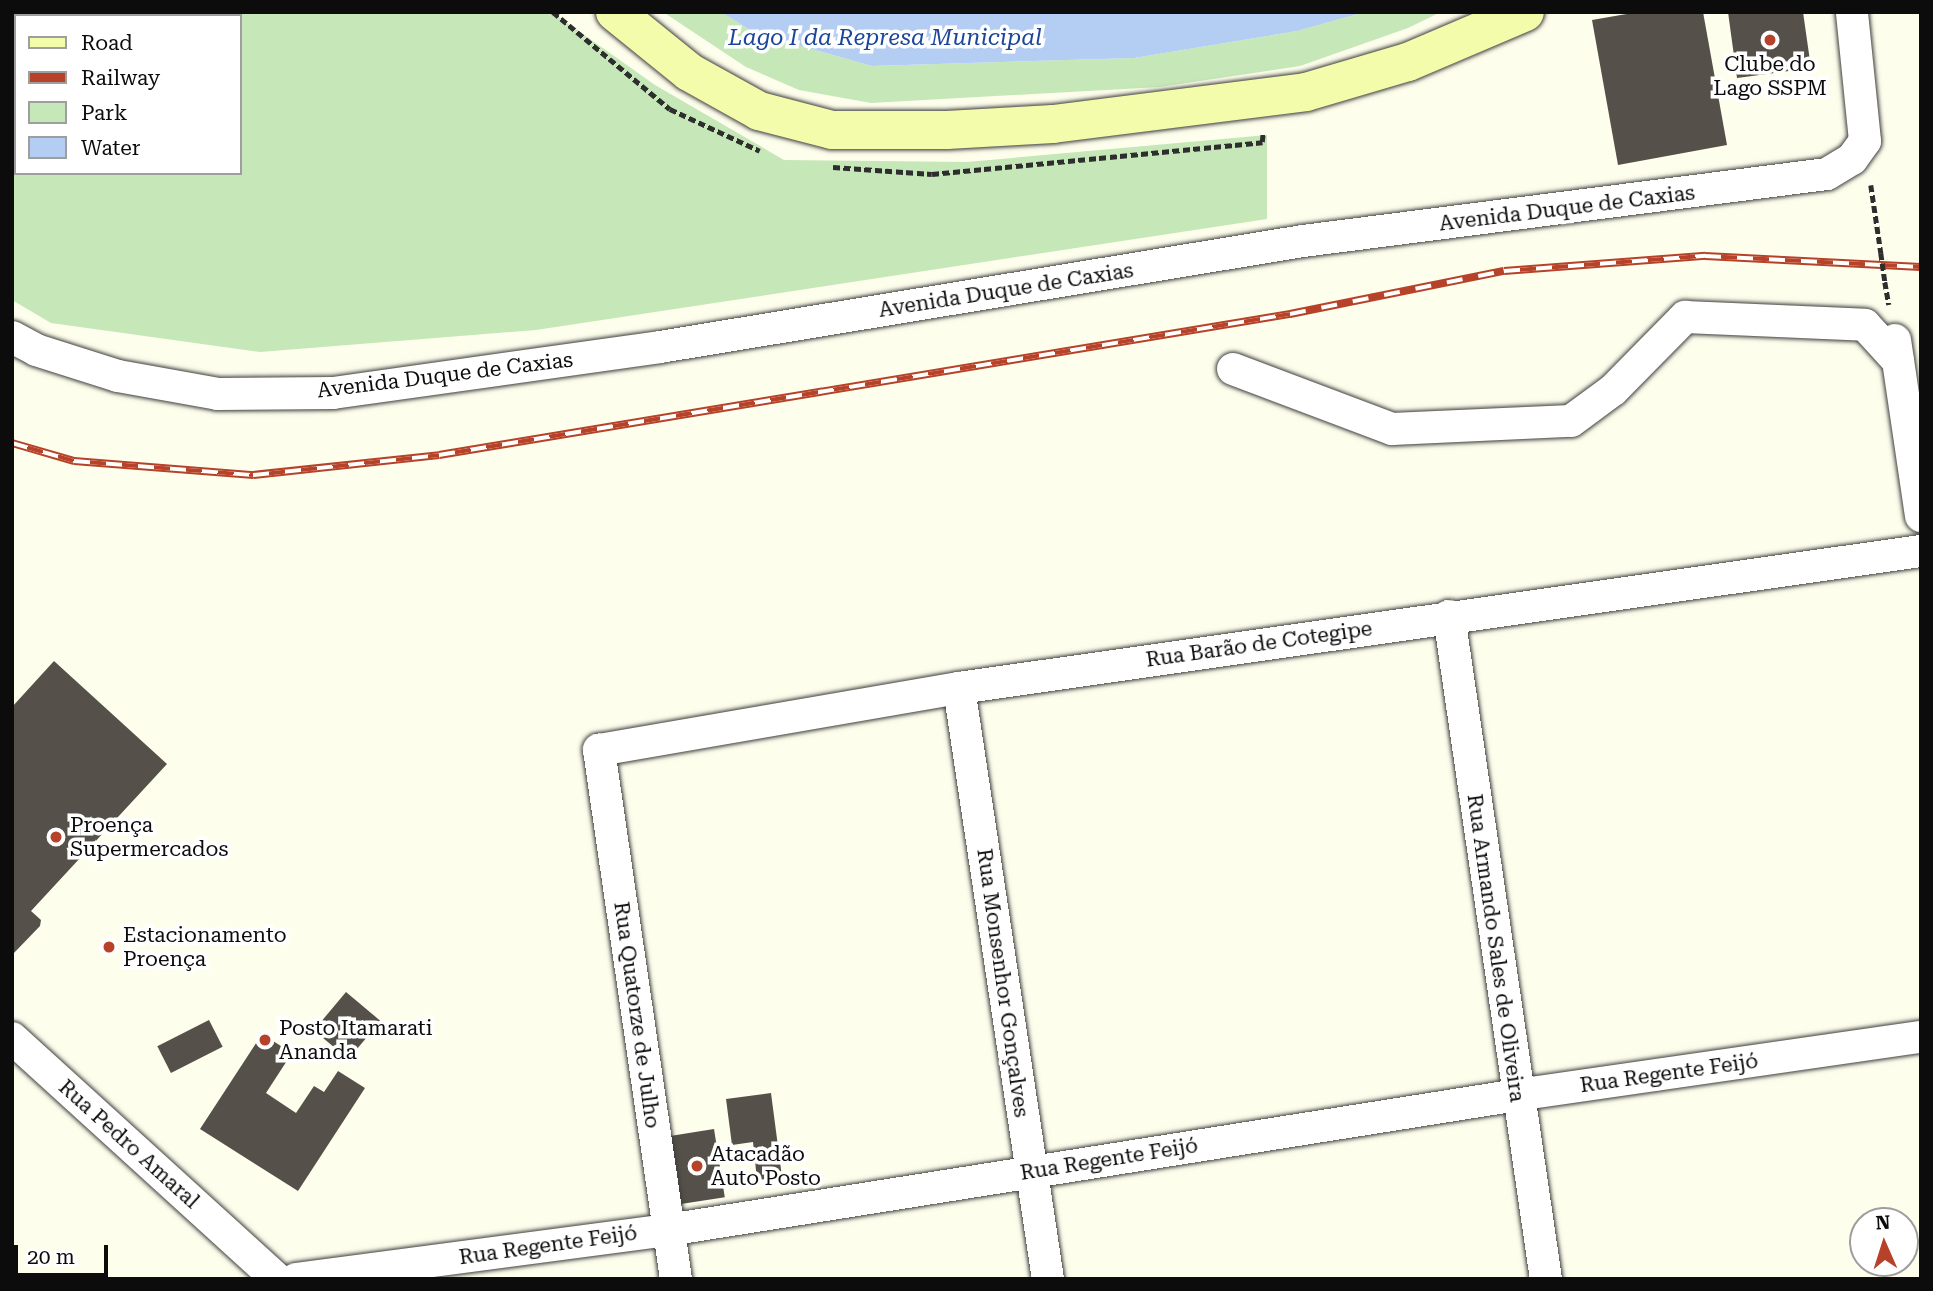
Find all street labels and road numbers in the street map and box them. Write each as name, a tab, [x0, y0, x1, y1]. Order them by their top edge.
street label: Avenida Duque de Caxias	[1438, 180, 1696, 236]
street label: Avenida Duque de Caxias	[877, 257, 1135, 323]
street label: Avenida Duque de Caxias	[316, 347, 574, 403]
street label: Rua Barão de Cotegipe	[1144, 616, 1374, 672]
street label: Rua Armando Sales de Oliveira	[1462, 792, 1530, 1104]
street label: Rua Monsenhor Gonçalves	[972, 847, 1034, 1119]
street label: Rua Quatorze de Julho	[609, 900, 665, 1130]
street label: Rua Regente Feijó	[1578, 1048, 1760, 1098]
street label: Rua Pedro Amaral	[54, 1074, 204, 1214]
street label: Rua Regente Feijó	[1018, 1133, 1200, 1185]
street label: Rua Regente Feijó	[457, 1220, 639, 1270]

